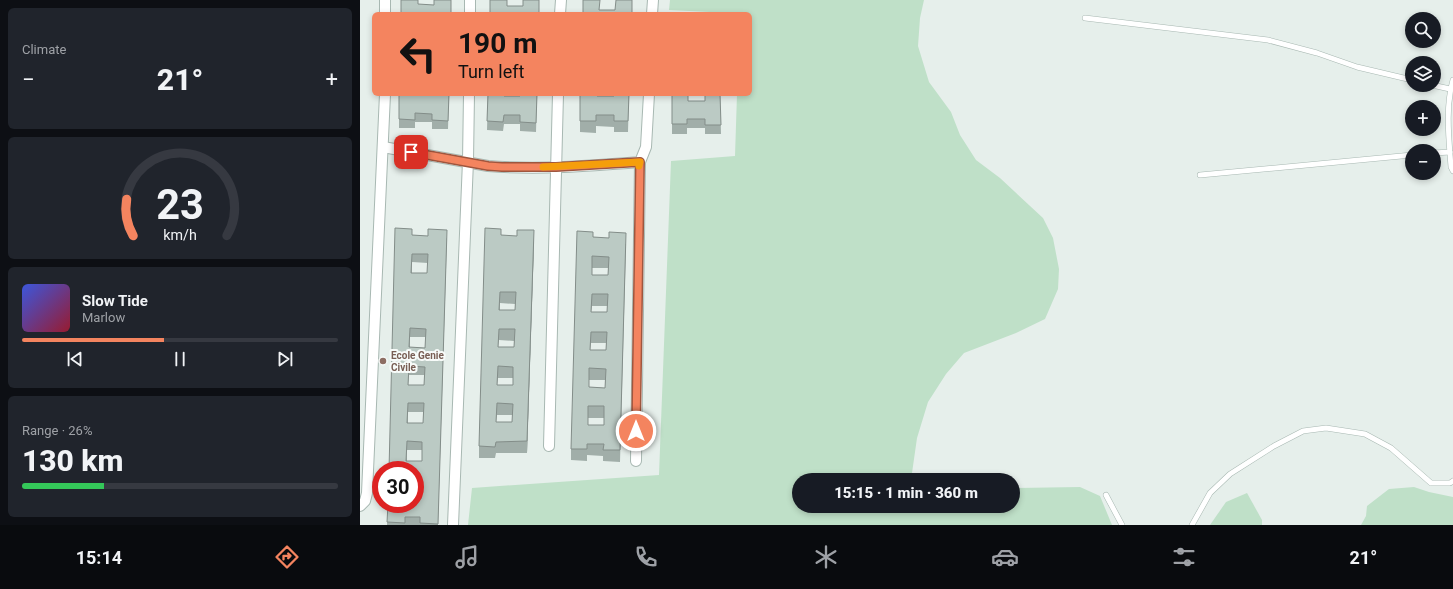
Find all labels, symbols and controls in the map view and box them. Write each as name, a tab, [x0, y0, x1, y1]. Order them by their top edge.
map controls	[1405, 12, 1441, 180]
button: search	[1405, 12, 1441, 48]
text: 190 m	[458, 27, 537, 60]
icon: left	[392, 28, 444, 80]
text: Climate	[22, 42, 66, 57]
button: layers	[1405, 56, 1441, 92]
text: Turn left	[458, 61, 524, 82]
text: 21°	[157, 62, 203, 97]
text: −	[22, 67, 35, 92]
text: +	[326, 67, 338, 92]
button: +	[1405, 100, 1441, 136]
pin	[394, 135, 428, 169]
icon: arrive	[400, 141, 422, 163]
button: −	[1405, 144, 1441, 180]
text: 23	[156, 180, 204, 229]
text: km/h	[163, 226, 197, 242]
text: Slow Tide	[82, 292, 148, 310]
text: Marlow	[82, 310, 125, 325]
icon: previous	[64, 348, 86, 370]
icon: pause	[169, 348, 191, 370]
icon: next	[274, 348, 296, 370]
place label: Ecole Genie Civile	[391, 350, 444, 373]
marker: Ecole Genie Civile	[378, 356, 388, 366]
position arrow	[615, 410, 657, 452]
text: Range · 26%	[22, 423, 92, 438]
text: 130 km	[22, 443, 124, 478]
speed limit sign: 30	[372, 461, 424, 513]
text: 15:15 · 1 min · 360 m	[834, 484, 978, 502]
icon: directions	[273, 543, 301, 571]
icon: music	[453, 543, 481, 571]
icon: phone	[632, 543, 660, 571]
icon: climate	[812, 543, 840, 571]
icon: car	[991, 543, 1019, 571]
icon: filters	[1170, 543, 1198, 571]
text: 15:14	[76, 547, 122, 568]
text: 21°	[1350, 547, 1377, 568]

